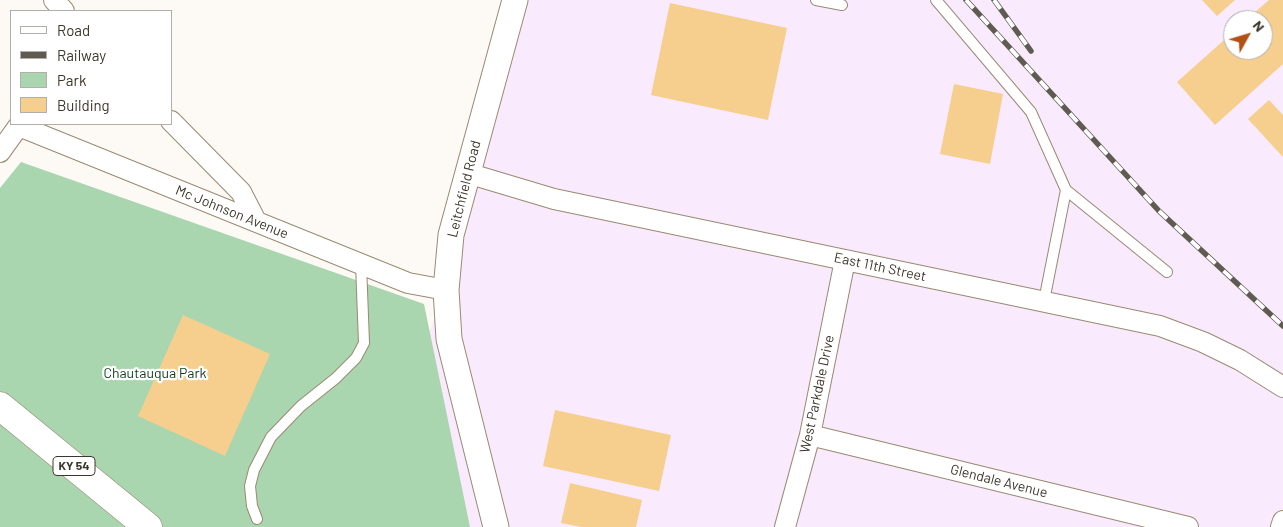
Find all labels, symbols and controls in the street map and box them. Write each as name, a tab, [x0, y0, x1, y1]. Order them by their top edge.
legend	[10, 10, 172, 125]
north arrow	[1223, 10, 1273, 60]
text: N	[1250, 17, 1269, 35]
text: Road	[57, 21, 90, 39]
text: Railway	[57, 46, 106, 64]
text: Park	[57, 71, 86, 89]
text: Building	[57, 96, 110, 114]
street label: Leitchfield Road	[444, 139, 484, 239]
street label: Mc Johnson Avenue	[173, 182, 291, 242]
street label: East 11th Street	[832, 249, 928, 285]
street label: West Parkdale Drive	[796, 333, 838, 455]
park label: Chautauqua Park	[103, 365, 207, 381]
road number: KY 54	[53, 456, 95, 476]
street label: Glendale Avenue	[949, 461, 1049, 501]

